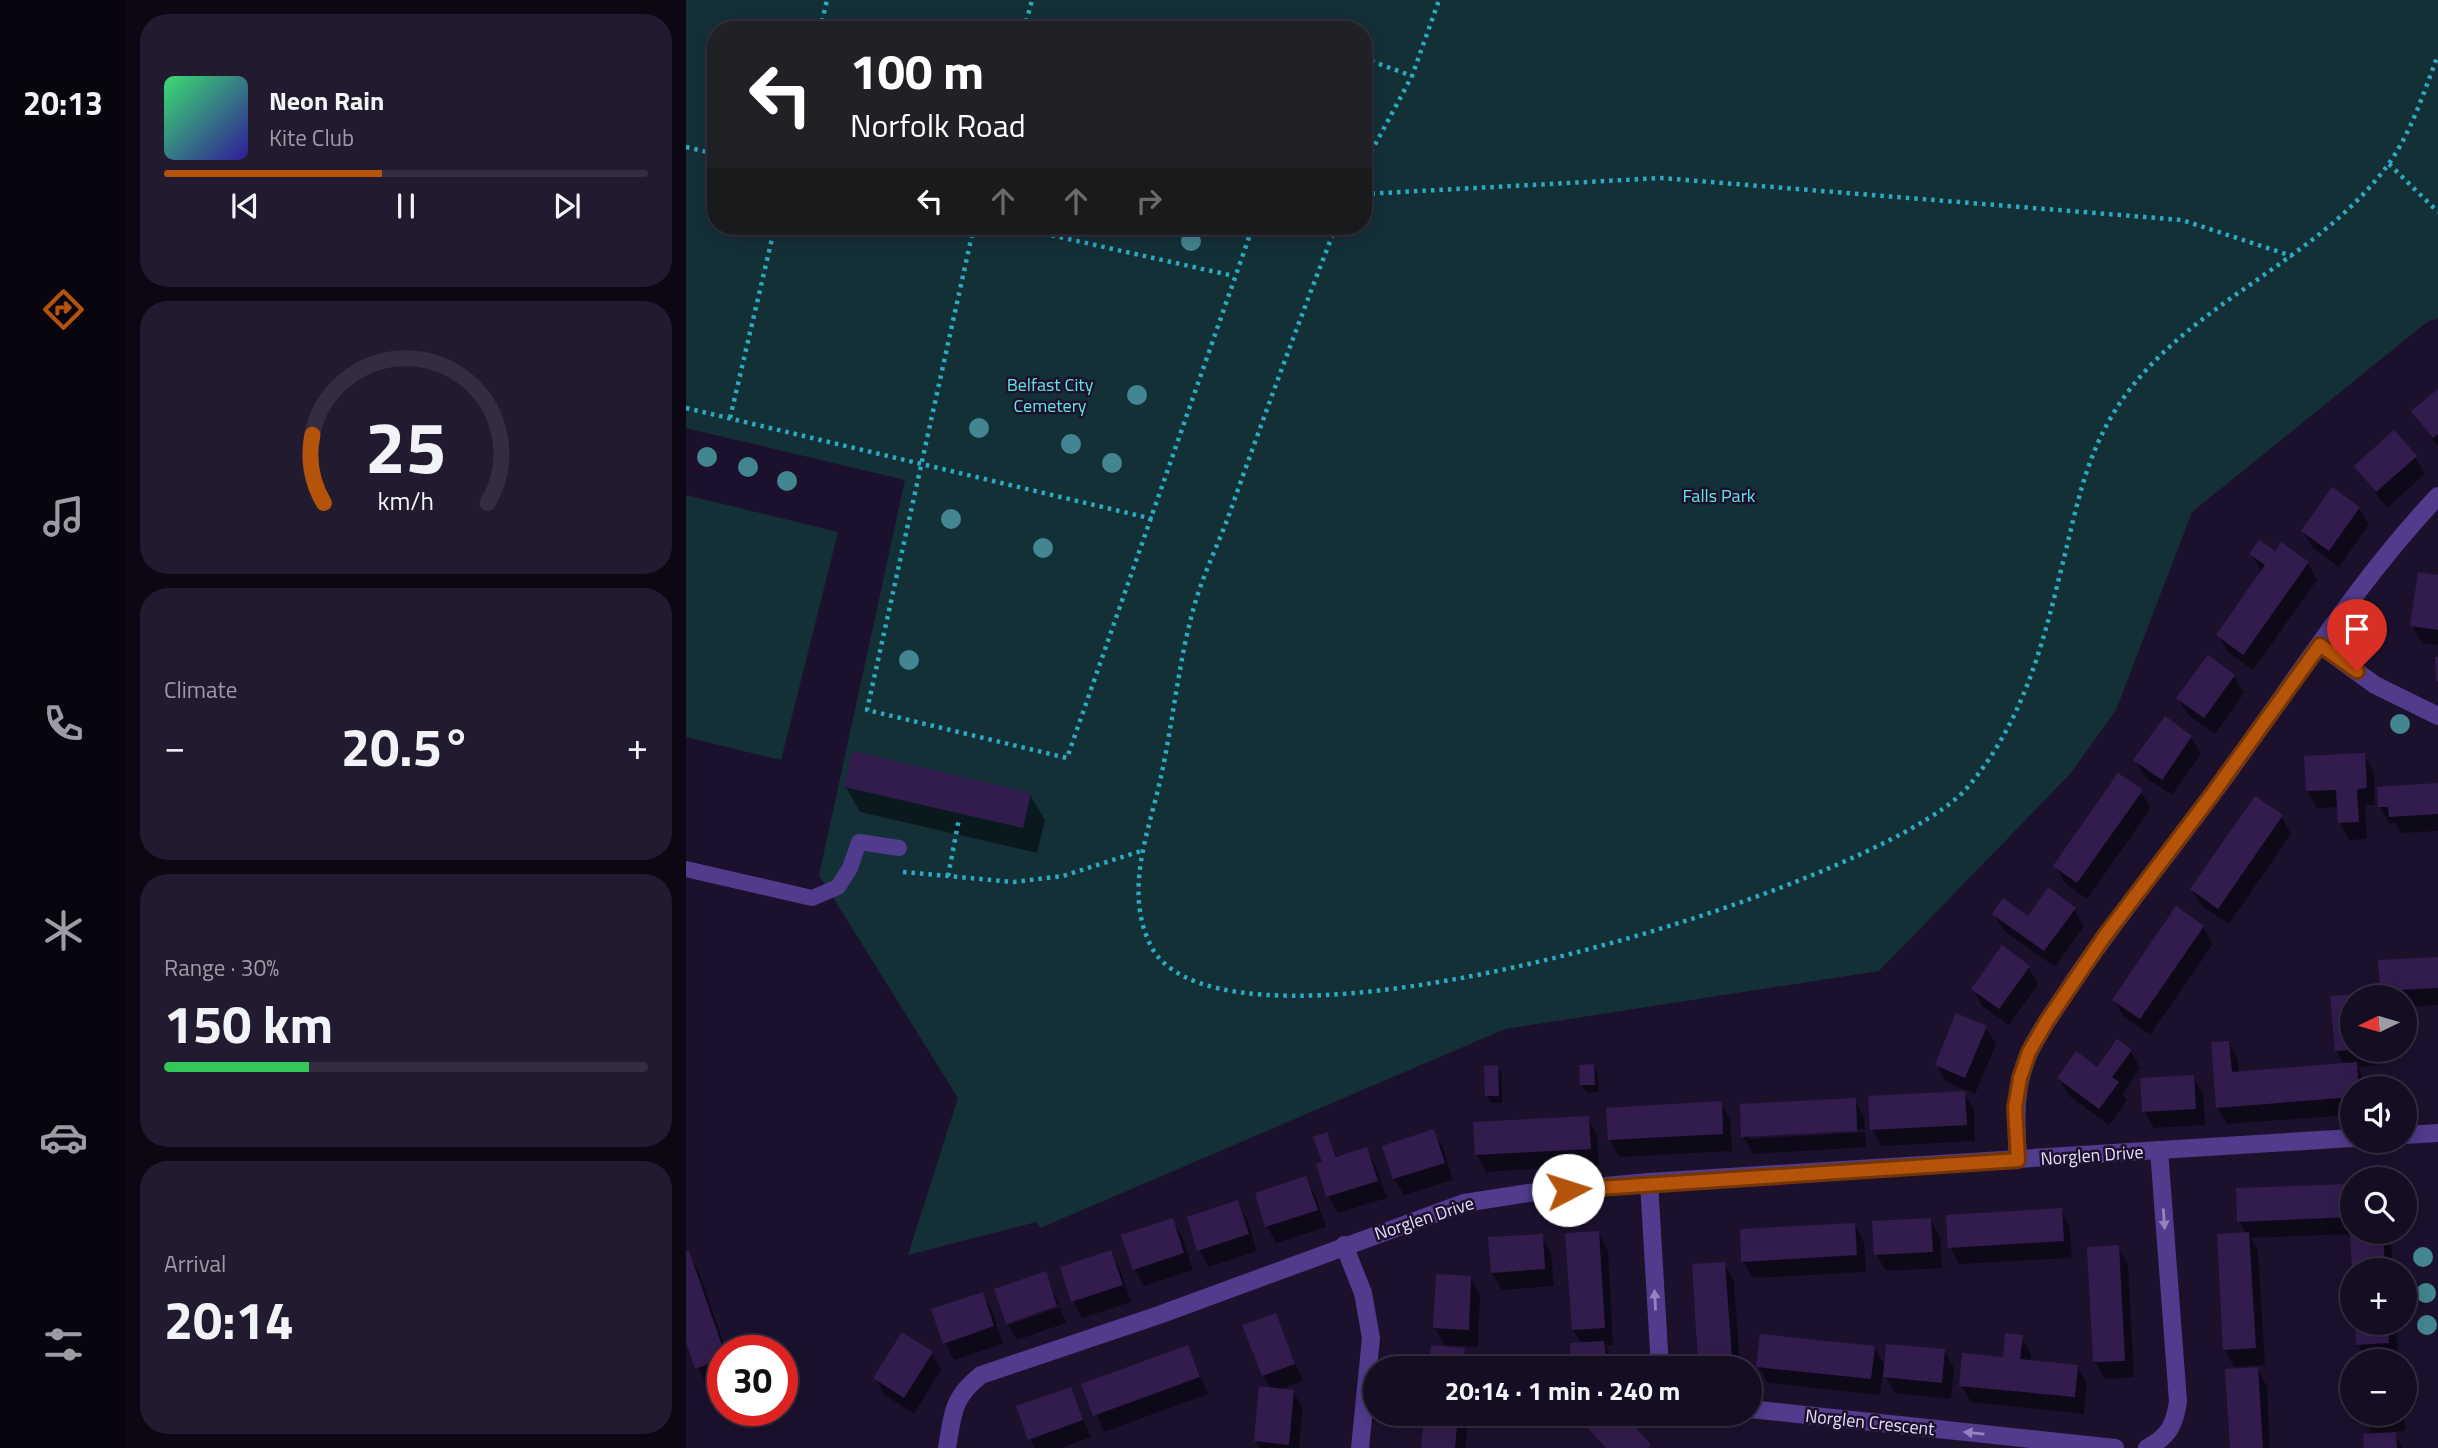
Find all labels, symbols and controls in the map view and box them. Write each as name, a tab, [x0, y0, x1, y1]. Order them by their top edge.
text: 100 m	[850, 33, 984, 108]
icon: left	[735, 49, 826, 140]
text: 20:13	[23, 79, 103, 127]
text: Neon Rain	[269, 81, 384, 120]
text: Norfolk Road	[850, 101, 1026, 149]
text: Kite Club	[269, 120, 354, 155]
icon: left	[911, 182, 949, 220]
icon: ahead	[984, 182, 1022, 220]
icon: ahead	[1057, 182, 1095, 220]
icon: right	[1130, 182, 1168, 220]
icon: previous	[226, 187, 264, 225]
icon: pause	[387, 187, 425, 225]
icon: next	[548, 187, 586, 225]
icon: directions	[39, 285, 88, 334]
park label: Belfast City Cemetery	[1007, 371, 1094, 419]
text: 25	[365, 392, 447, 502]
text: km/h	[378, 482, 434, 520]
park label: Falls Park	[1683, 482, 1756, 509]
icon: music	[39, 492, 88, 541]
pin	[2327, 599, 2387, 671]
icon: arrive	[2338, 610, 2376, 648]
text: Climate	[164, 672, 237, 707]
icon: phone	[39, 699, 88, 748]
text: 20.5°	[341, 707, 471, 786]
text: −	[164, 717, 185, 775]
text: +	[627, 717, 648, 775]
icon: climate	[39, 906, 88, 955]
text: Range · 30%	[164, 950, 279, 985]
text: 150 km	[164, 984, 333, 1063]
north arrow	[2340, 985, 2417, 1062]
map controls	[2340, 985, 2417, 1426]
button: sound	[2340, 1076, 2417, 1153]
icon: car	[39, 1113, 88, 1162]
street label: Norglen Drive	[2040, 1138, 2144, 1172]
position arrow	[1531, 1153, 1605, 1227]
button: search	[2340, 1167, 2417, 1244]
street label: Norglen Drive	[1371, 1189, 1477, 1247]
one-way arrow	[2159, 1208, 2170, 1230]
text: Arrival	[164, 1246, 226, 1281]
button: +	[2340, 1258, 2417, 1335]
text: 20:14	[164, 1280, 294, 1359]
one-way arrow	[1650, 1289, 1661, 1311]
icon: filters	[39, 1320, 88, 1369]
speed limit sign: 30	[707, 1335, 798, 1426]
button: −	[2340, 1349, 2417, 1426]
text: 20:14 · 1 min · 240 m	[1445, 1371, 1680, 1410]
street label: Norglen Crescent	[1804, 1402, 1937, 1442]
one-way arrow	[1963, 1427, 1985, 1438]

